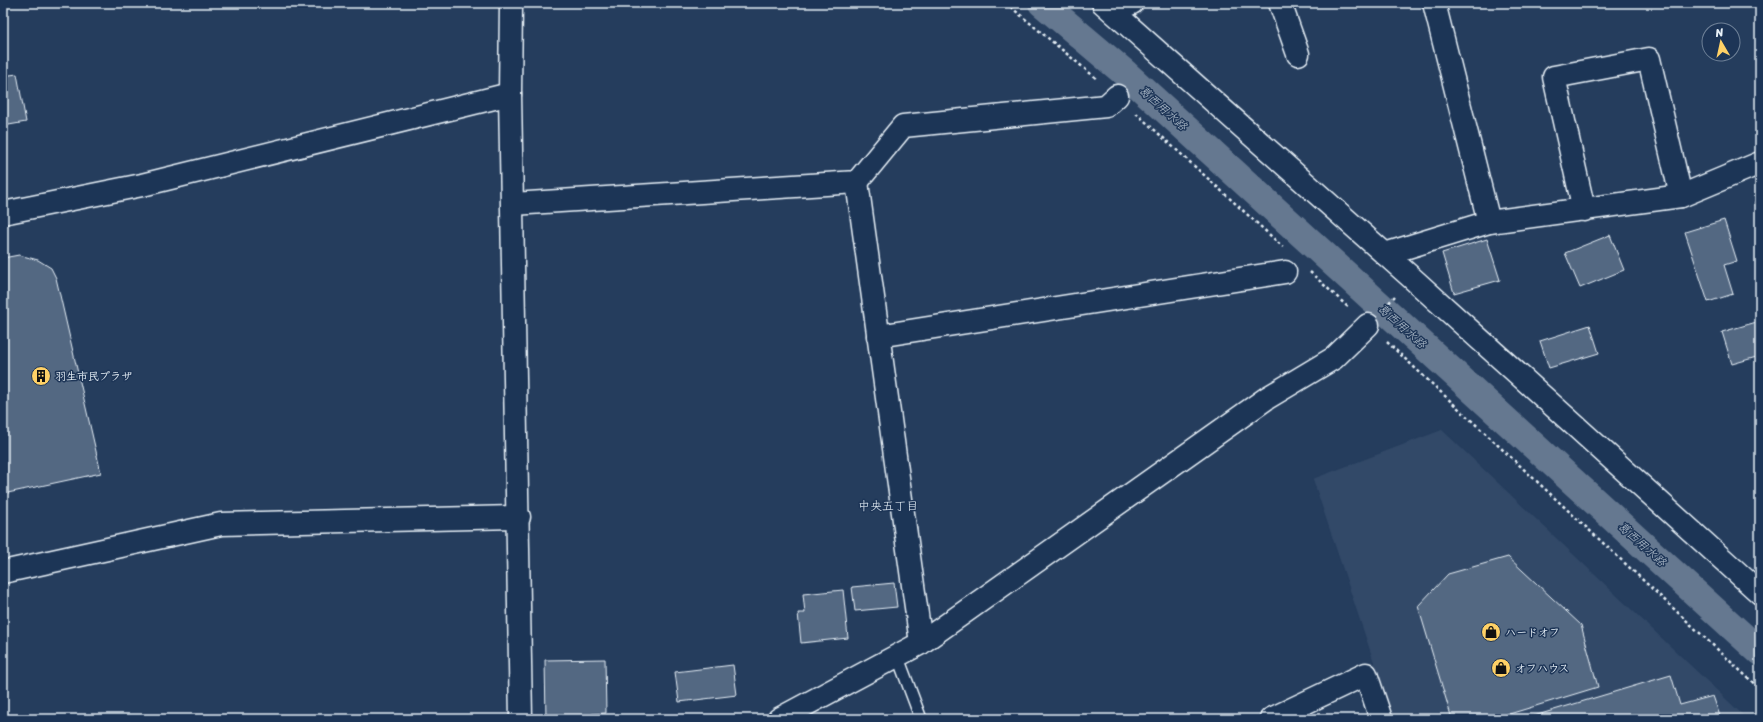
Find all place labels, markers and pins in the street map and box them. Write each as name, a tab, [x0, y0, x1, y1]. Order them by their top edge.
building icon: 羽生市民プラザ	[30, 365, 52, 387]
place label: 羽生市民プラザ	[55, 367, 132, 386]
shop icon: ハードオフ	[1480, 621, 1502, 643]
place label: ハードオフ	[1505, 623, 1560, 642]
shop icon: オフハウス	[1490, 657, 1512, 679]
place label: オフハウス	[1515, 659, 1569, 678]

